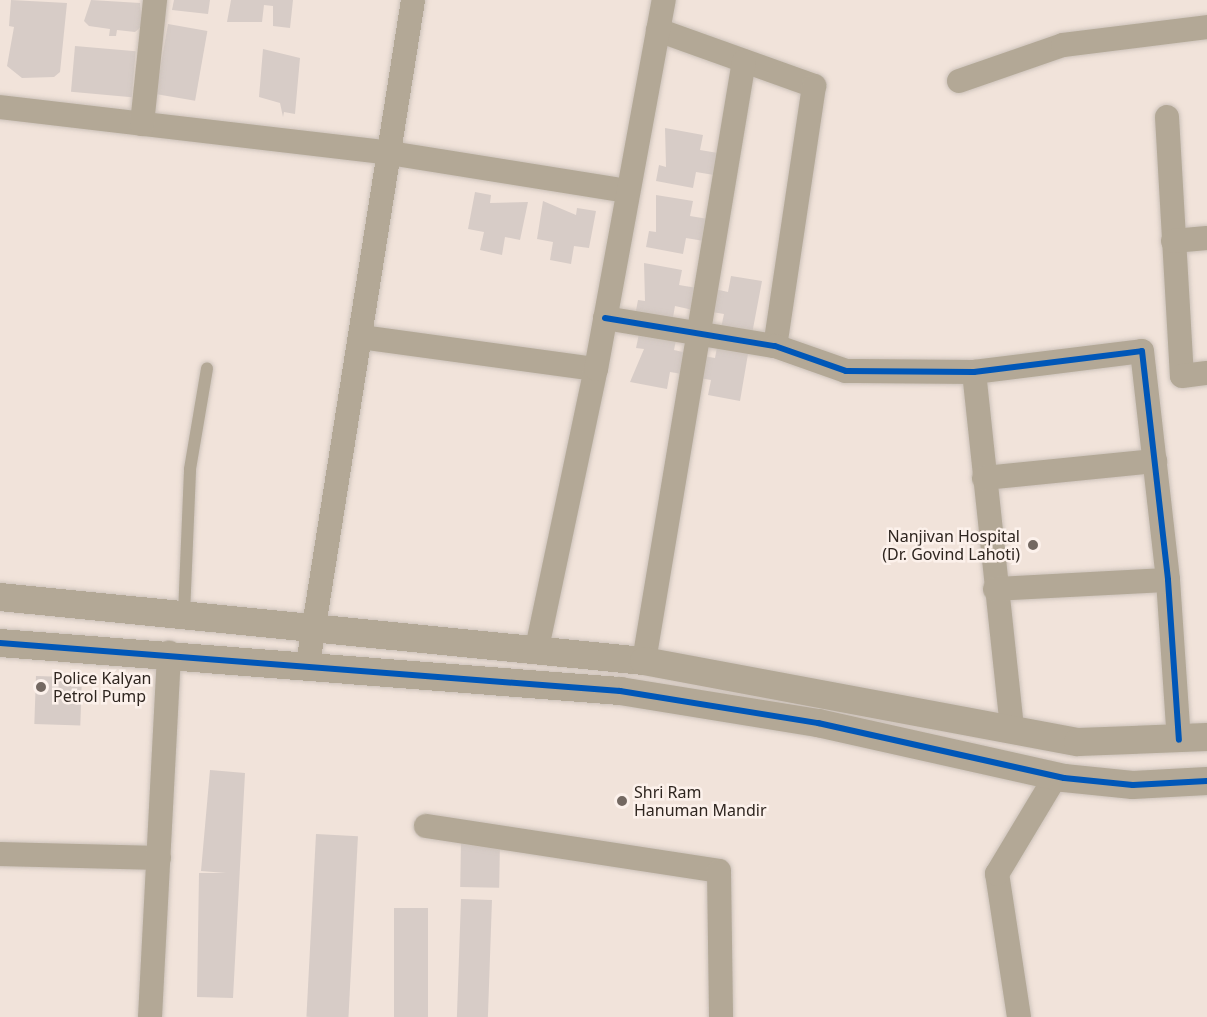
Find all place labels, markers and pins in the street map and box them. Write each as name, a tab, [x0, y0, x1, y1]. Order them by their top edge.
place label: Nanjivan Hospital (Dr. Govind Lahoti)	[882, 526, 1020, 564]
marker: Nanjivan Hospital (Dr. Govind Lahoti)	[1024, 536, 1042, 554]
place label: Police Kalyan Petrol Pump	[53, 668, 152, 706]
marker: Police Kalyan Petrol Pump	[34, 680, 48, 694]
place label: Shri Ram Hanuman Mandir	[634, 782, 767, 820]
marker: Shri Ram Hanuman Mandir	[615, 794, 629, 808]

